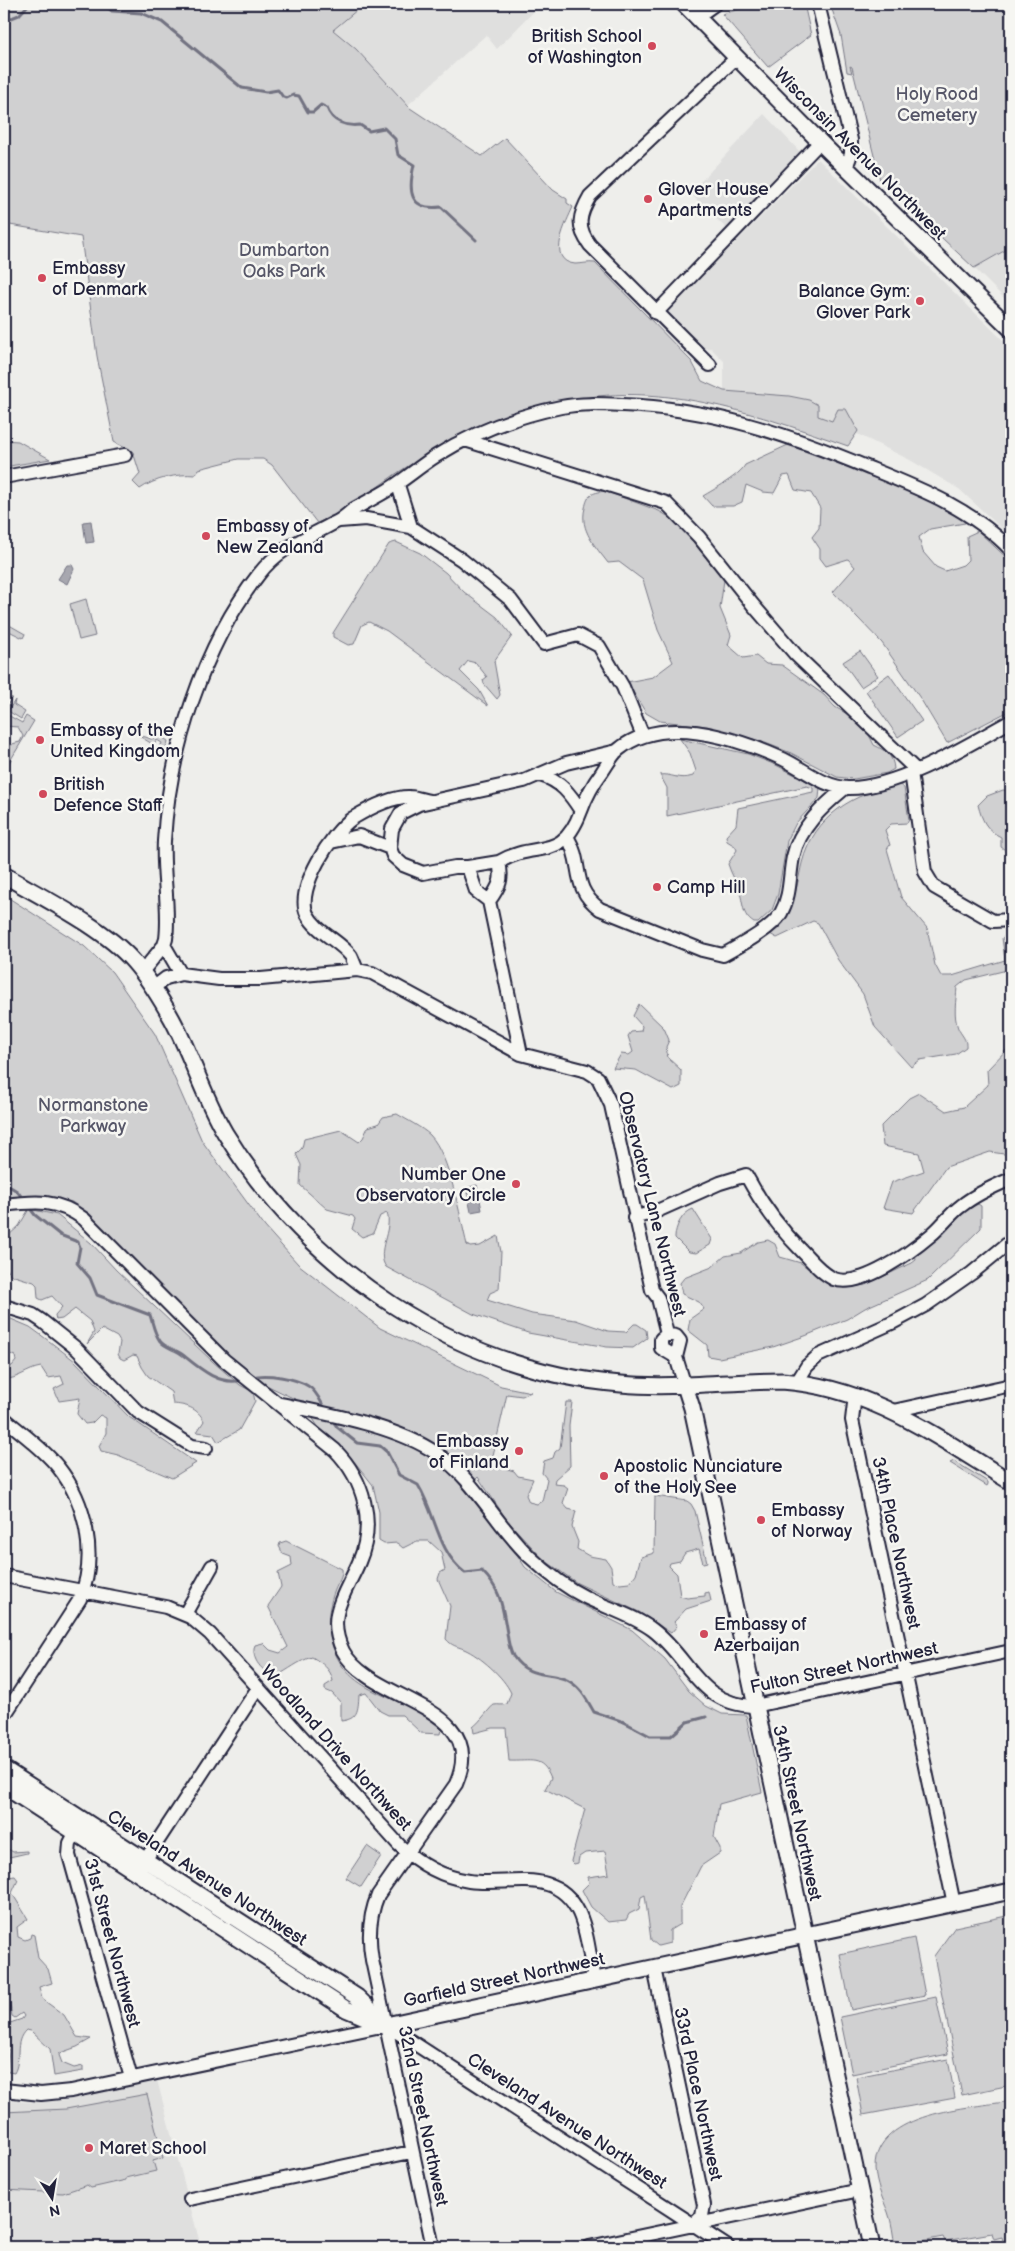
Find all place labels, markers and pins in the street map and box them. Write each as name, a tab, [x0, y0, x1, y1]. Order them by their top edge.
place label: British School of Washington	[528, 26, 642, 68]
marker: British School of Washington	[646, 40, 658, 52]
place label: Glover House Apartments	[658, 179, 769, 221]
marker: Glover House Apartments	[642, 193, 654, 205]
place label: Embassy of Denmark	[52, 258, 147, 300]
marker: Embassy of Denmark	[36, 272, 48, 284]
place label: Balance Gym: Glover Park	[798, 281, 910, 323]
marker: Balance Gym: Glover Park	[914, 295, 926, 307]
place label: Embassy of New Zealand	[216, 516, 324, 558]
marker: Embassy of New Zealand	[200, 530, 212, 542]
place label: Embassy of the United Kingdom	[50, 720, 180, 762]
marker: Embassy of the United Kingdom	[34, 734, 46, 746]
place label: British Defence Staff	[53, 774, 163, 816]
marker: British Defence Staff	[37, 788, 49, 800]
place label: Camp Hill	[667, 877, 746, 898]
marker: Camp Hill	[651, 881, 663, 893]
place label: Number One Observatory Circle	[356, 1164, 506, 1206]
marker: Number One Observatory Circle	[510, 1178, 522, 1190]
place label: Embassy of Finland	[429, 1431, 510, 1473]
marker: Embassy of Finland	[513, 1445, 525, 1457]
place label: Apostolic Nunciature of the Holy See	[614, 1456, 783, 1498]
marker: Apostolic Nunciature of the Holy See	[598, 1470, 610, 1482]
place label: Embassy of Norway	[771, 1500, 853, 1542]
marker: Embassy of Norway	[755, 1514, 767, 1526]
place label: Embassy of Azerbaijan	[714, 1614, 807, 1656]
marker: Embassy of Azerbaijan	[698, 1628, 710, 1640]
place label: Maret School	[99, 2138, 206, 2159]
marker: Maret School	[83, 2142, 95, 2154]

